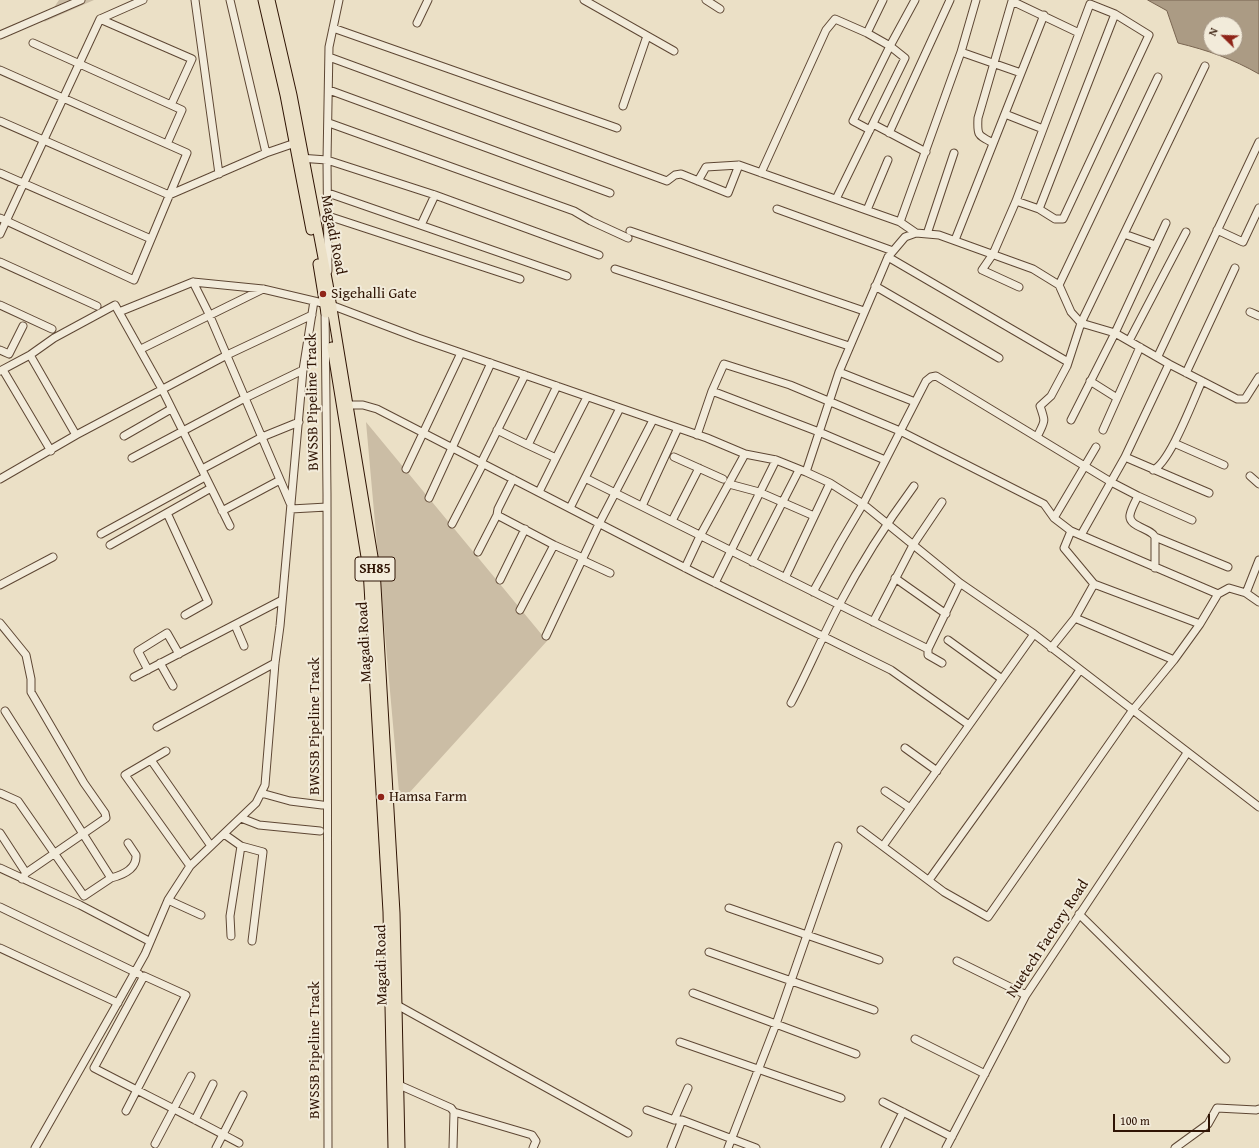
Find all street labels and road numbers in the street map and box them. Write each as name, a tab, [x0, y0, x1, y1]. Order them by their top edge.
street label: Magadi Road	[316, 194, 350, 276]
street label: BWSSB Pipeline Track	[303, 333, 323, 471]
road number: SH85	[355, 557, 395, 581]
street label: Magadi Road	[354, 601, 376, 683]
street label: BWSSB Pipeline Track	[306, 657, 324, 795]
street label: Nuetech Factory Road	[1003, 877, 1093, 1001]
street label: Magadi Road	[372, 924, 392, 1006]
street label: BWSSB Pipeline Track	[306, 981, 324, 1119]

